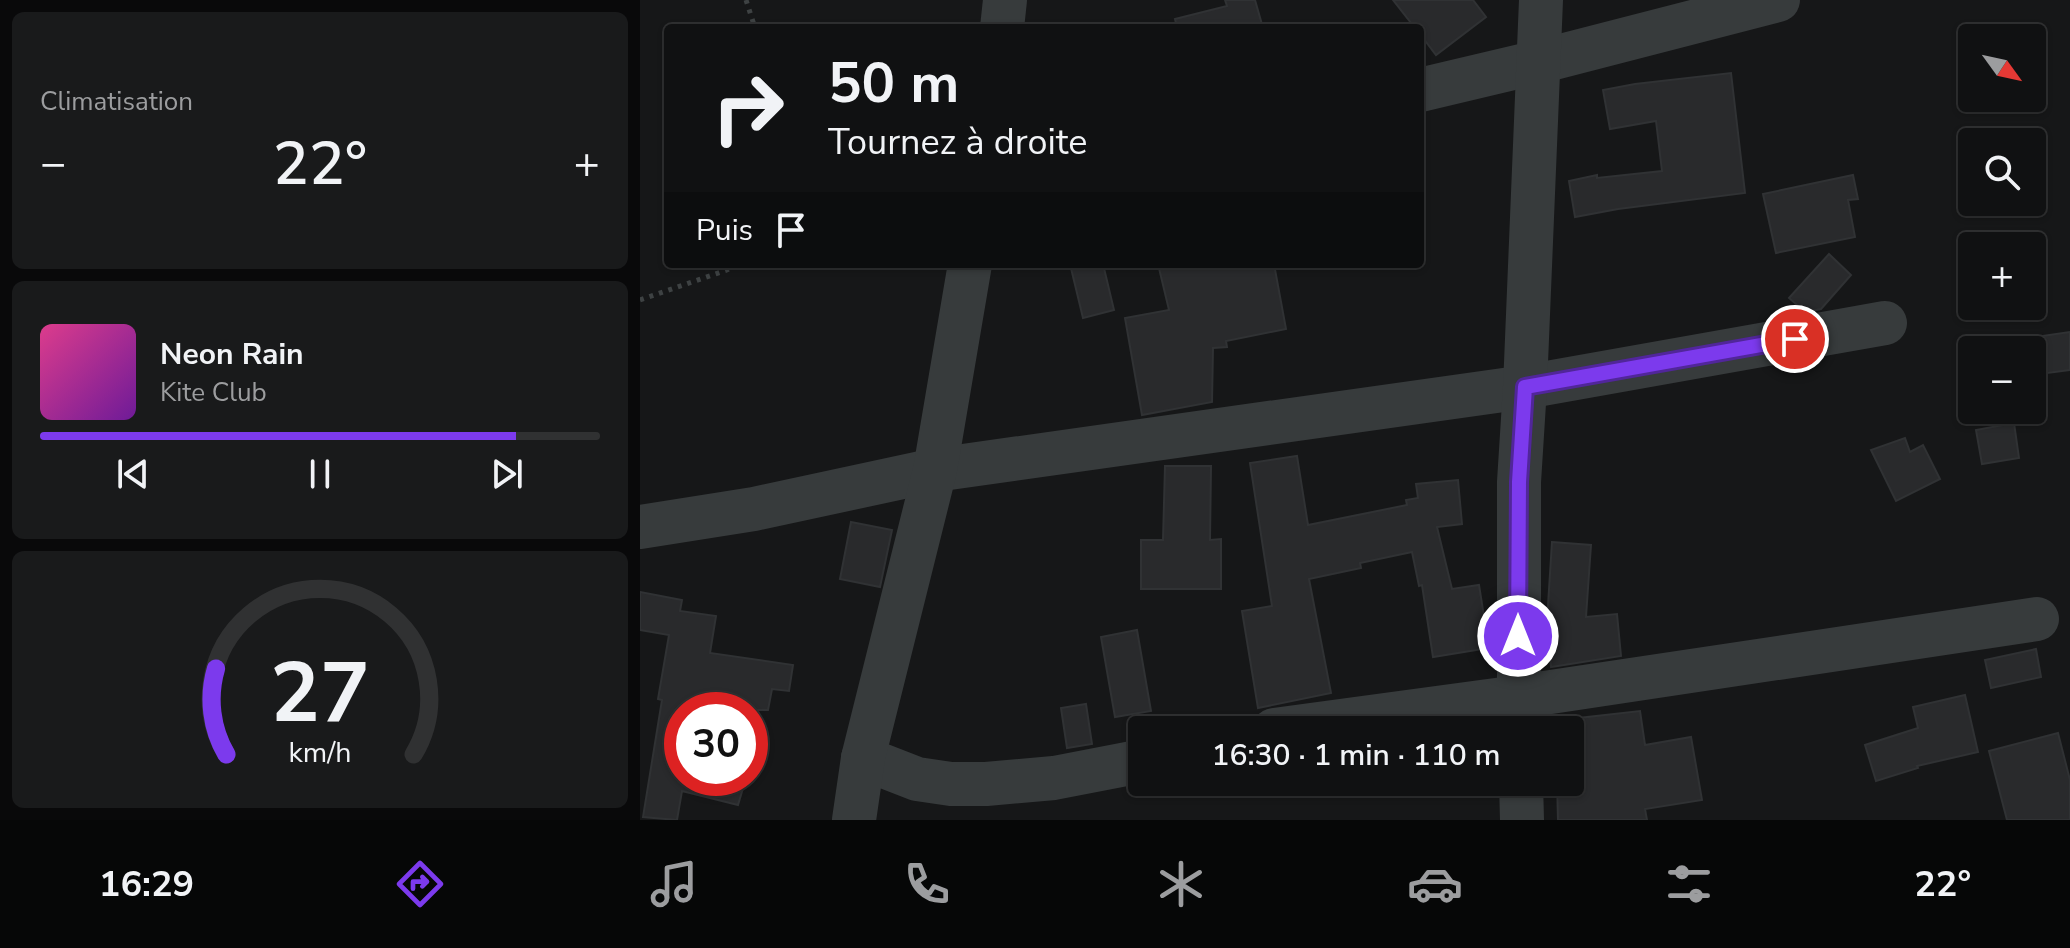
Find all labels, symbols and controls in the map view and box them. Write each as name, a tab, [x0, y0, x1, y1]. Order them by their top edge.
north arrow	[1958, 24, 2046, 112]
map controls	[1958, 24, 2046, 424]
text: 50 m	[828, 45, 959, 122]
icon: right	[696, 56, 800, 160]
text: Climatisation	[40, 84, 193, 119]
text: Tournez à droite	[828, 118, 1087, 167]
text: 22°	[273, 123, 367, 205]
button: search	[1958, 128, 2046, 216]
text: −	[40, 134, 66, 194]
text: +	[574, 134, 600, 194]
icon: arrive	[769, 208, 813, 252]
text: Puis	[696, 210, 753, 251]
button: +	[1958, 232, 2046, 320]
pin	[1761, 305, 1829, 373]
icon: arrive	[1773, 317, 1817, 361]
text: Neon Rain	[160, 334, 304, 375]
button: −	[1958, 336, 2046, 424]
text: Kite Club	[160, 375, 267, 410]
icon: previous	[111, 452, 155, 496]
icon: pause	[298, 452, 342, 496]
icon: next	[485, 452, 529, 496]
position arrow	[1476, 594, 1560, 678]
text: 27	[270, 637, 370, 750]
speed limit sign: 30	[664, 692, 768, 796]
text: km/h	[289, 734, 351, 773]
text: 16:30 · 1 min · 110 m	[1211, 735, 1501, 776]
icon: directions	[392, 856, 448, 912]
icon: music	[646, 856, 702, 912]
icon: phone	[899, 856, 955, 912]
icon: climate	[1153, 856, 1209, 912]
icon: car	[1407, 856, 1463, 912]
icon: filters	[1661, 856, 1717, 912]
text: 16:29	[99, 860, 194, 909]
text: 22°	[1914, 860, 1971, 909]

